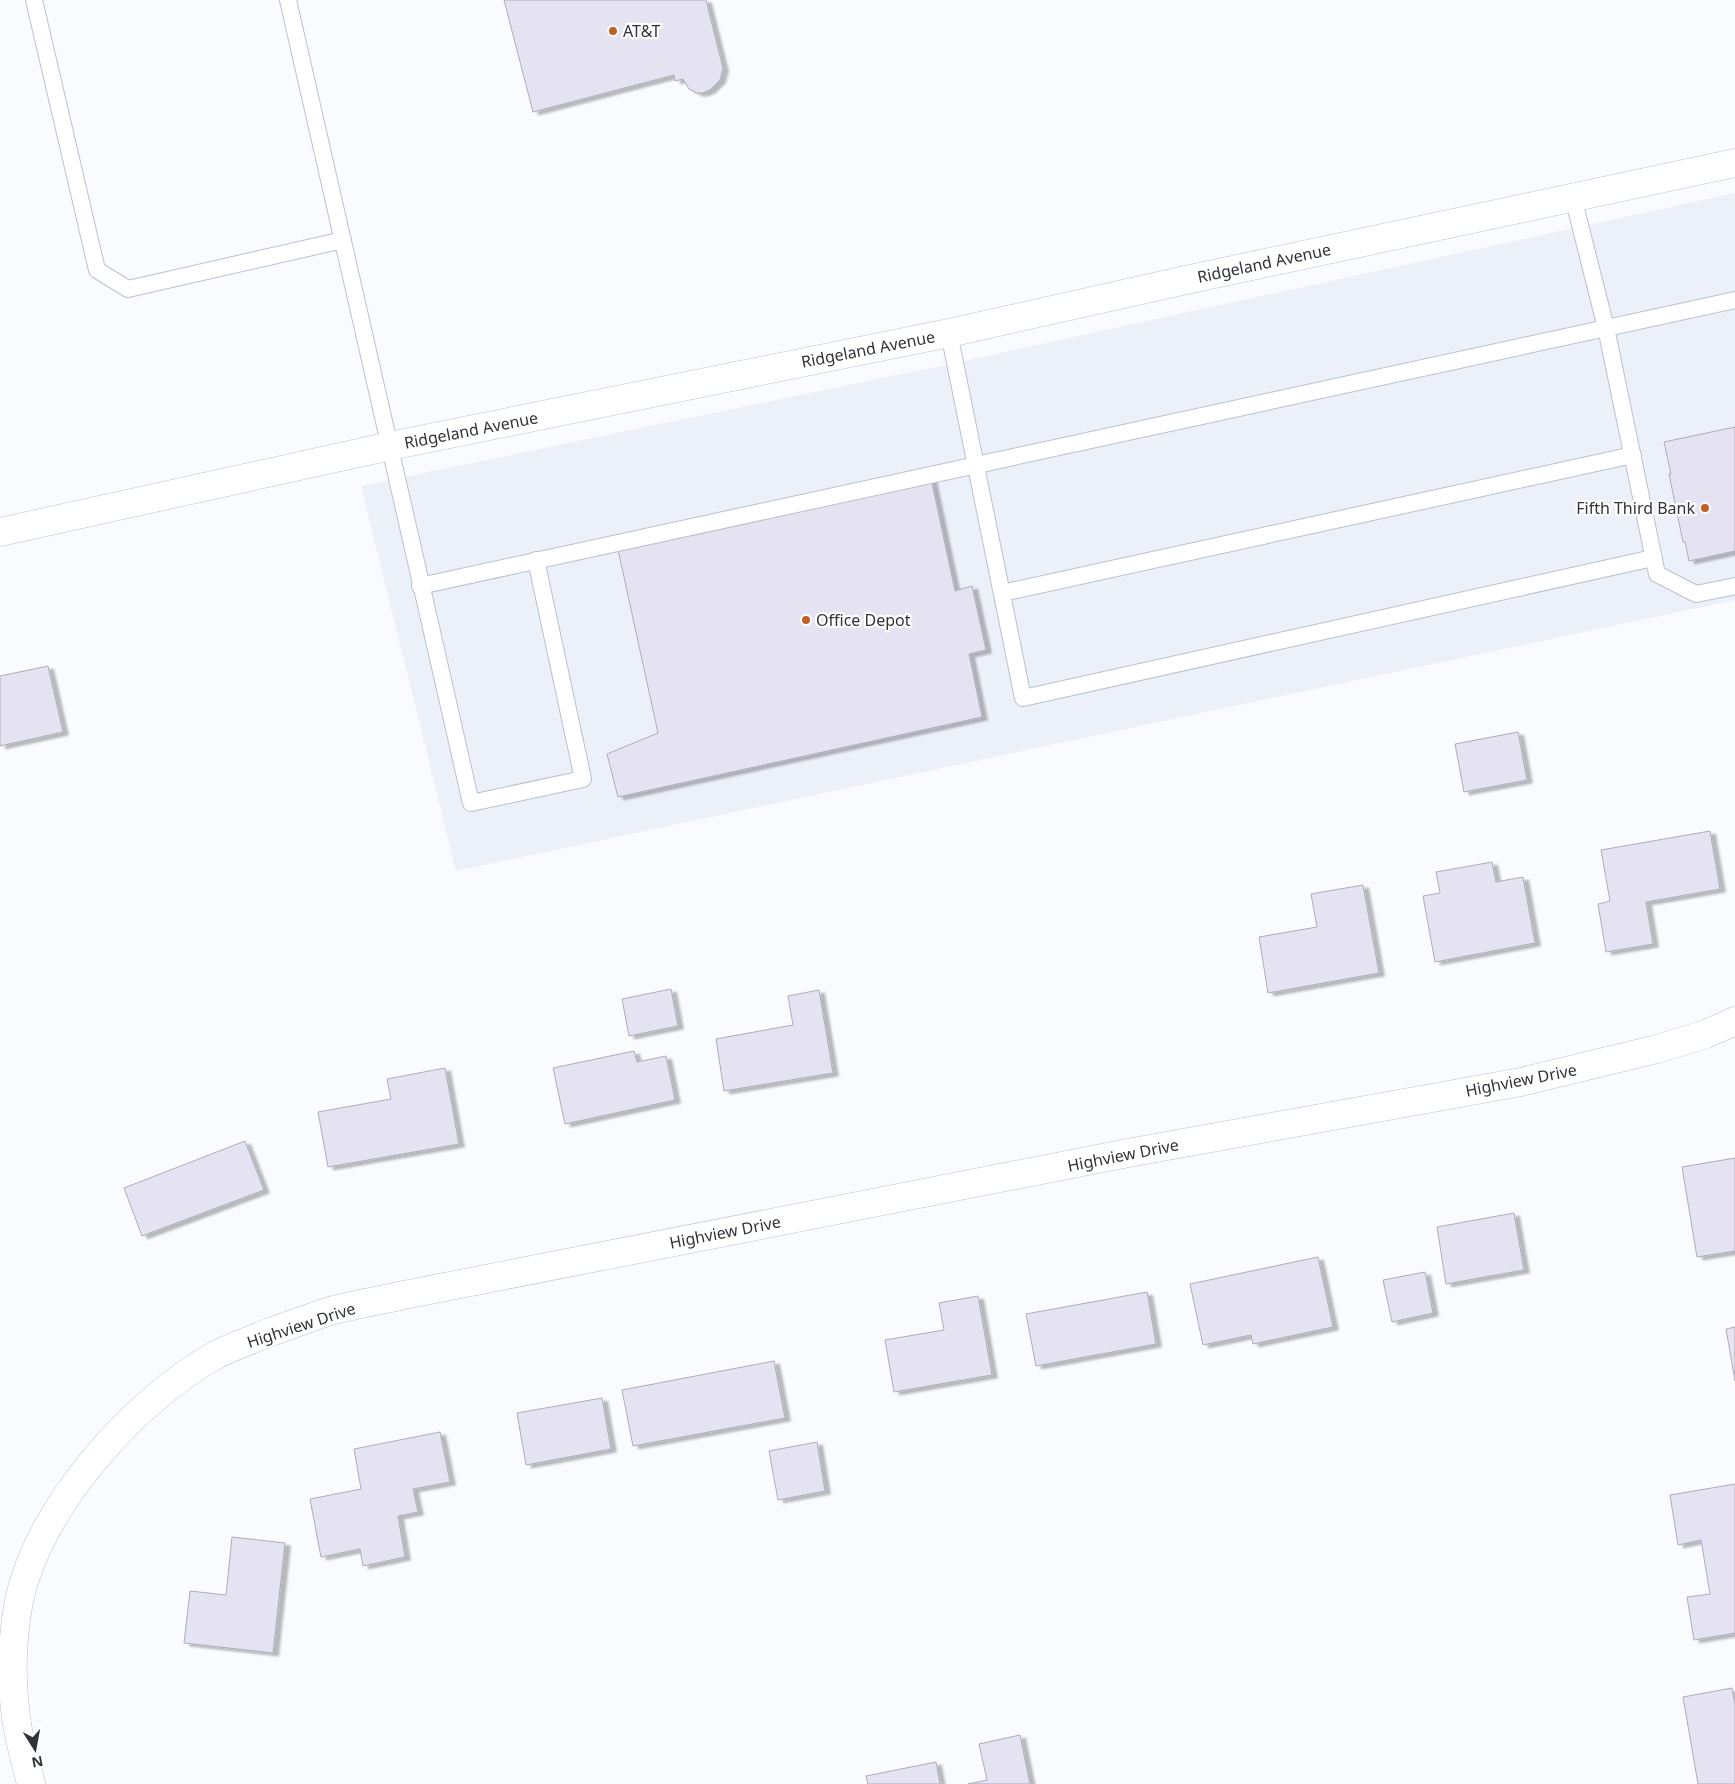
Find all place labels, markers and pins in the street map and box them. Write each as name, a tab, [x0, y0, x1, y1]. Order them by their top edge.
place label: AT&T	[623, 20, 660, 42]
marker: AT&T	[607, 25, 619, 37]
place label: Fifth Third Bank	[1576, 497, 1695, 519]
marker: Fifth Third Bank	[1699, 502, 1711, 514]
place label: Office Depot	[816, 609, 911, 631]
marker: Office Depot	[800, 614, 812, 626]

